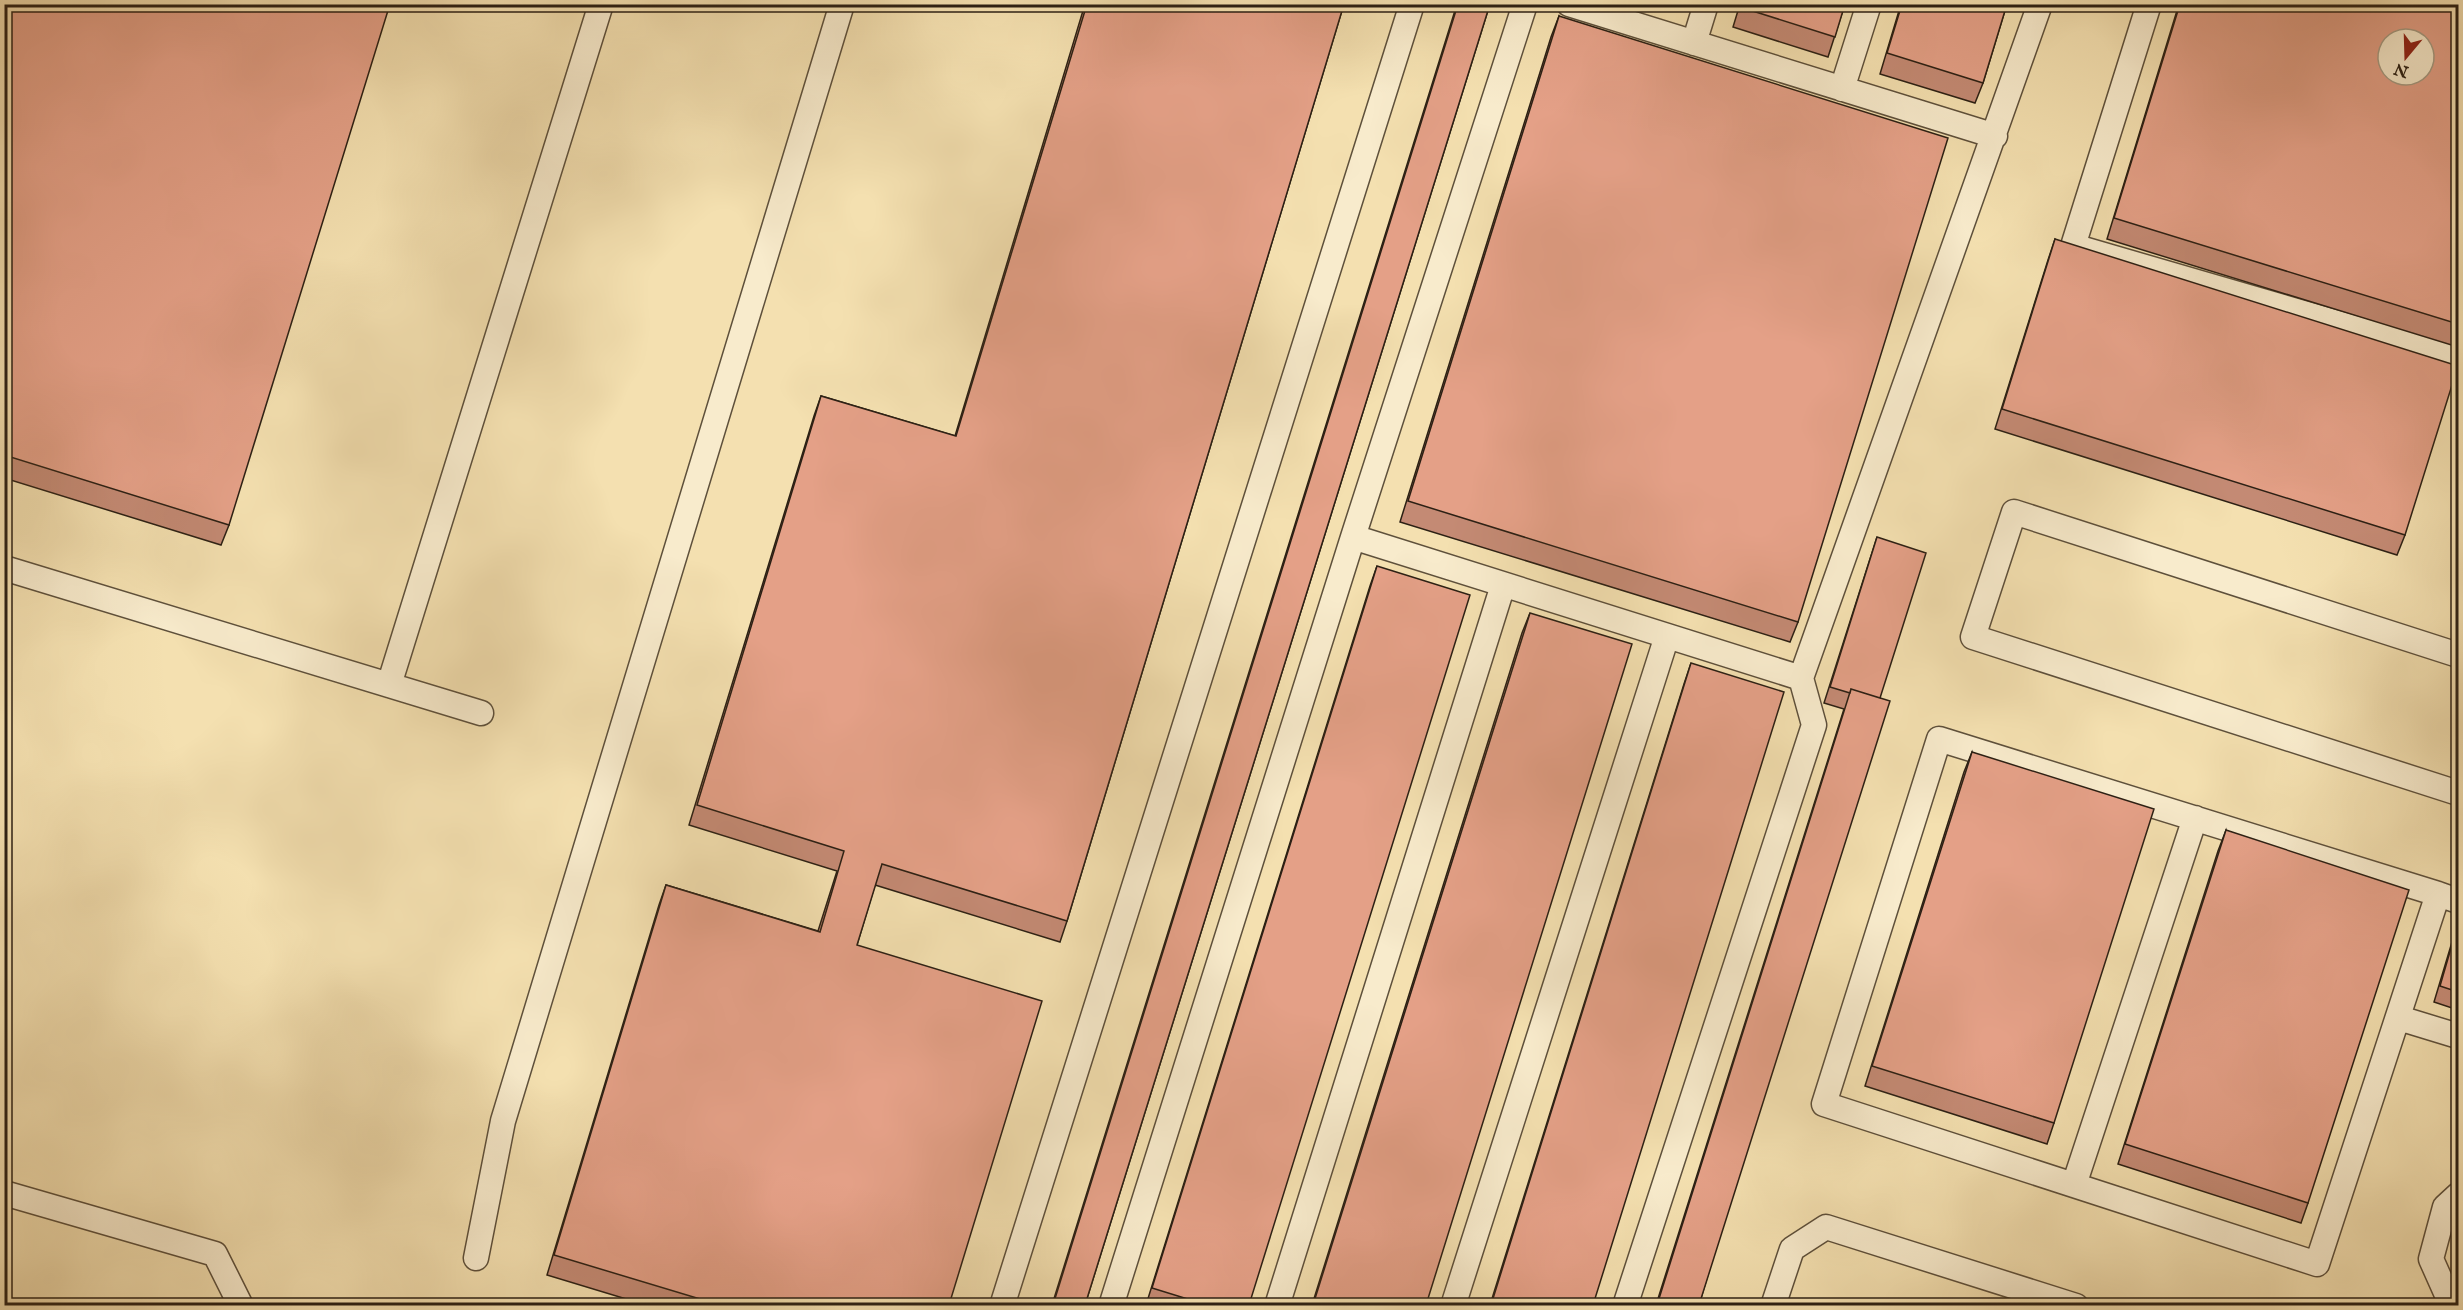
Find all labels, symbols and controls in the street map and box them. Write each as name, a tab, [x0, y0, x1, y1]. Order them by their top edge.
north arrow	[2376, 27, 2436, 87]
text: N	[2392, 58, 2413, 81]

